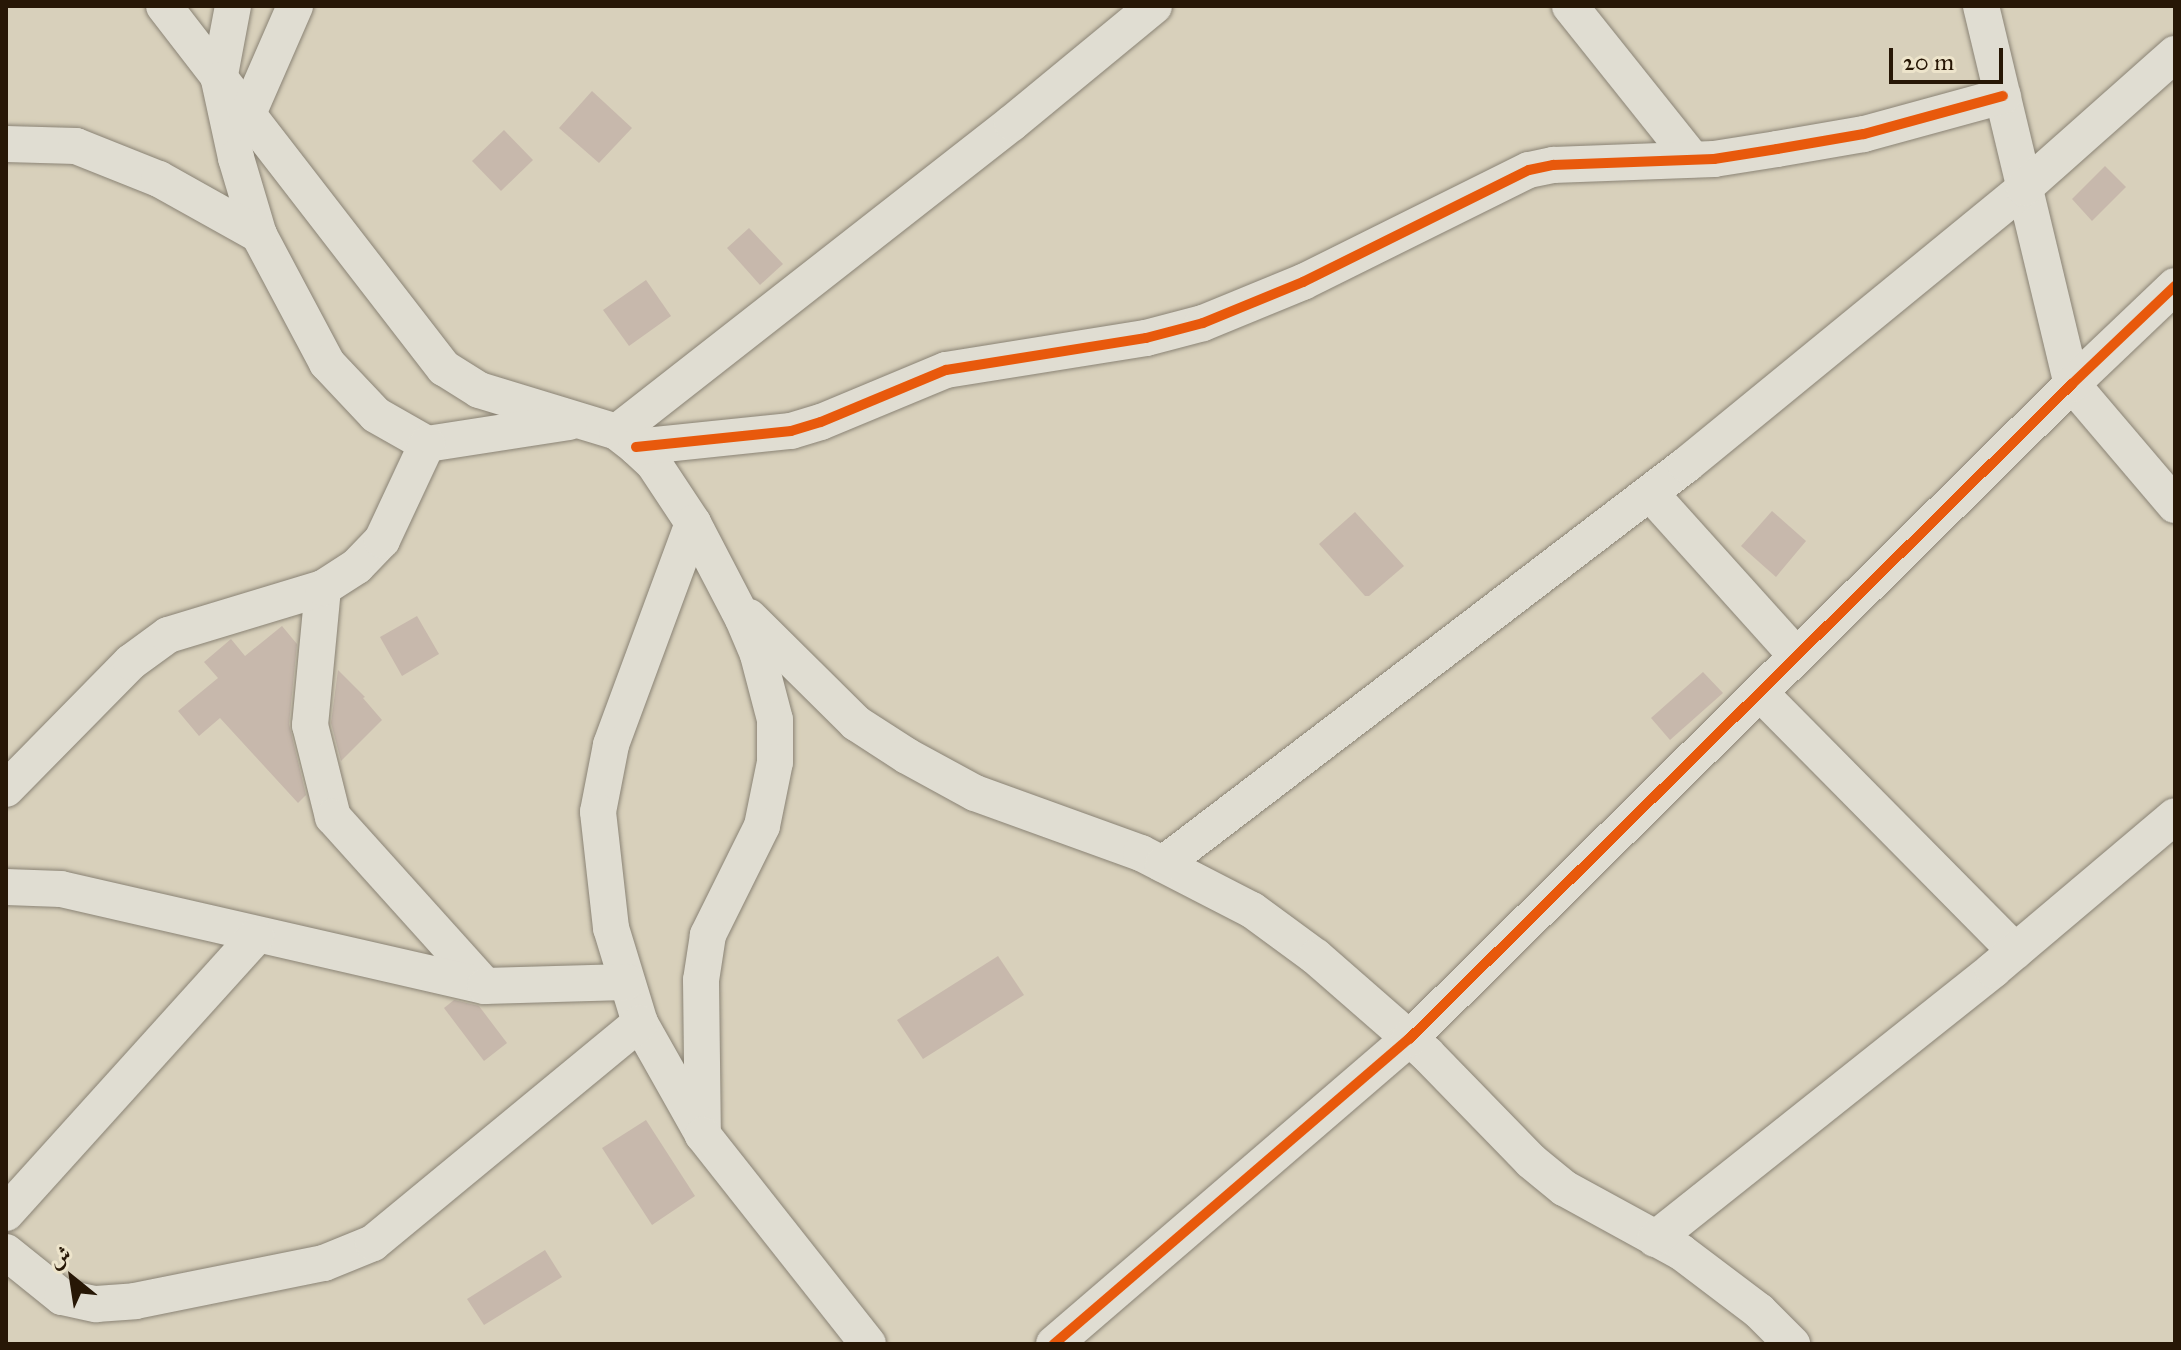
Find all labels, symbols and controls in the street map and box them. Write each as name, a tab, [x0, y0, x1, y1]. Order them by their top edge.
scale bar	[1893, 32, 2007, 82]
text: 20 m	[1903, 47, 1954, 77]
north arrow	[32, 1238, 112, 1318]
text: ش	[44, 1240, 76, 1274]

